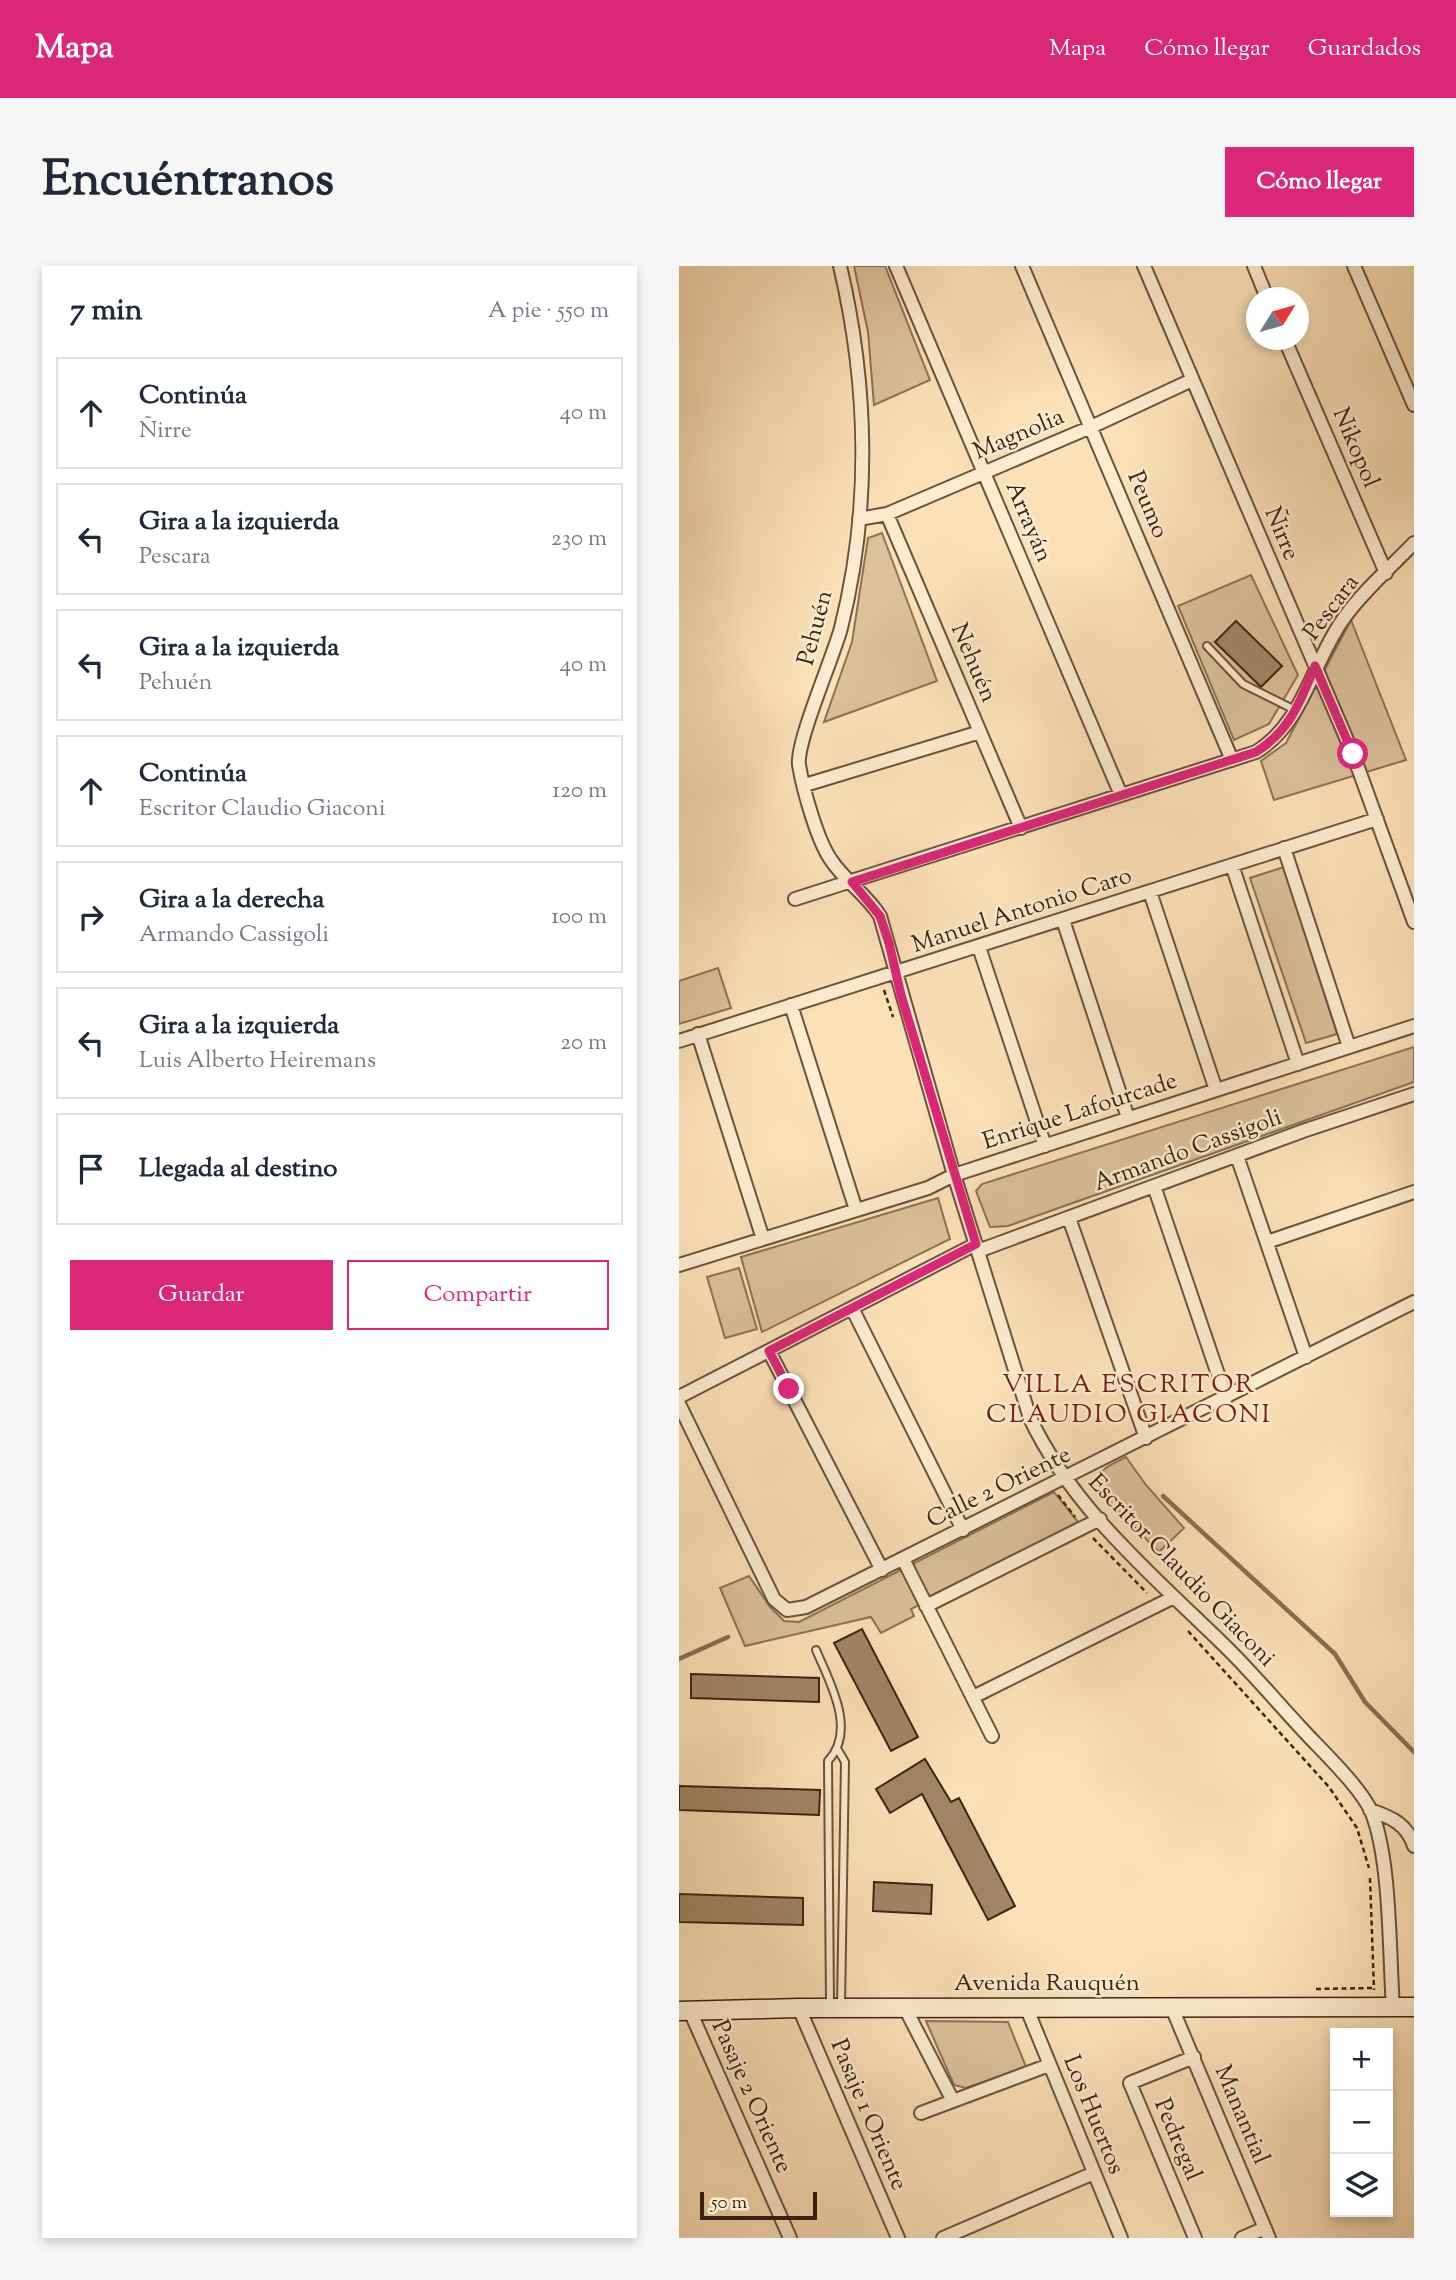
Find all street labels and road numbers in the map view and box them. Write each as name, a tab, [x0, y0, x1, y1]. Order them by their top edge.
street label: Magnolia	[968, 401, 1070, 469]
street label: Nikopol	[1323, 403, 1387, 494]
street label: Peumo	[1118, 466, 1176, 544]
street label: Arrayán	[996, 476, 1060, 568]
street label: Ñirre	[1255, 502, 1307, 566]
street label: Pescara	[1296, 568, 1368, 648]
street label: Pehuén	[790, 587, 842, 669]
street label: Nehuén	[941, 618, 1005, 708]
street label: Manuel Antonio Caro	[908, 859, 1136, 963]
street label: Enrique Lafourcade	[978, 1064, 1182, 1160]
street label: Armando Cassigoli	[1089, 1101, 1287, 1201]
street label: Calle 2 Oriente	[921, 1438, 1077, 1538]
street label: Escritor Claudio Giaconi	[1079, 1467, 1283, 1675]
street label: Avenida Rauquén	[954, 1967, 1140, 2001]
street label: Pasaje 2 Oriente	[702, 2015, 800, 2179]
street label: Pasaje 1 Oriente	[821, 2034, 915, 2196]
street label: Los Huertos	[1054, 2050, 1132, 2180]
street label: Manantial	[1205, 2060, 1277, 2170]
street label: Pedregal	[1144, 2093, 1210, 2187]

